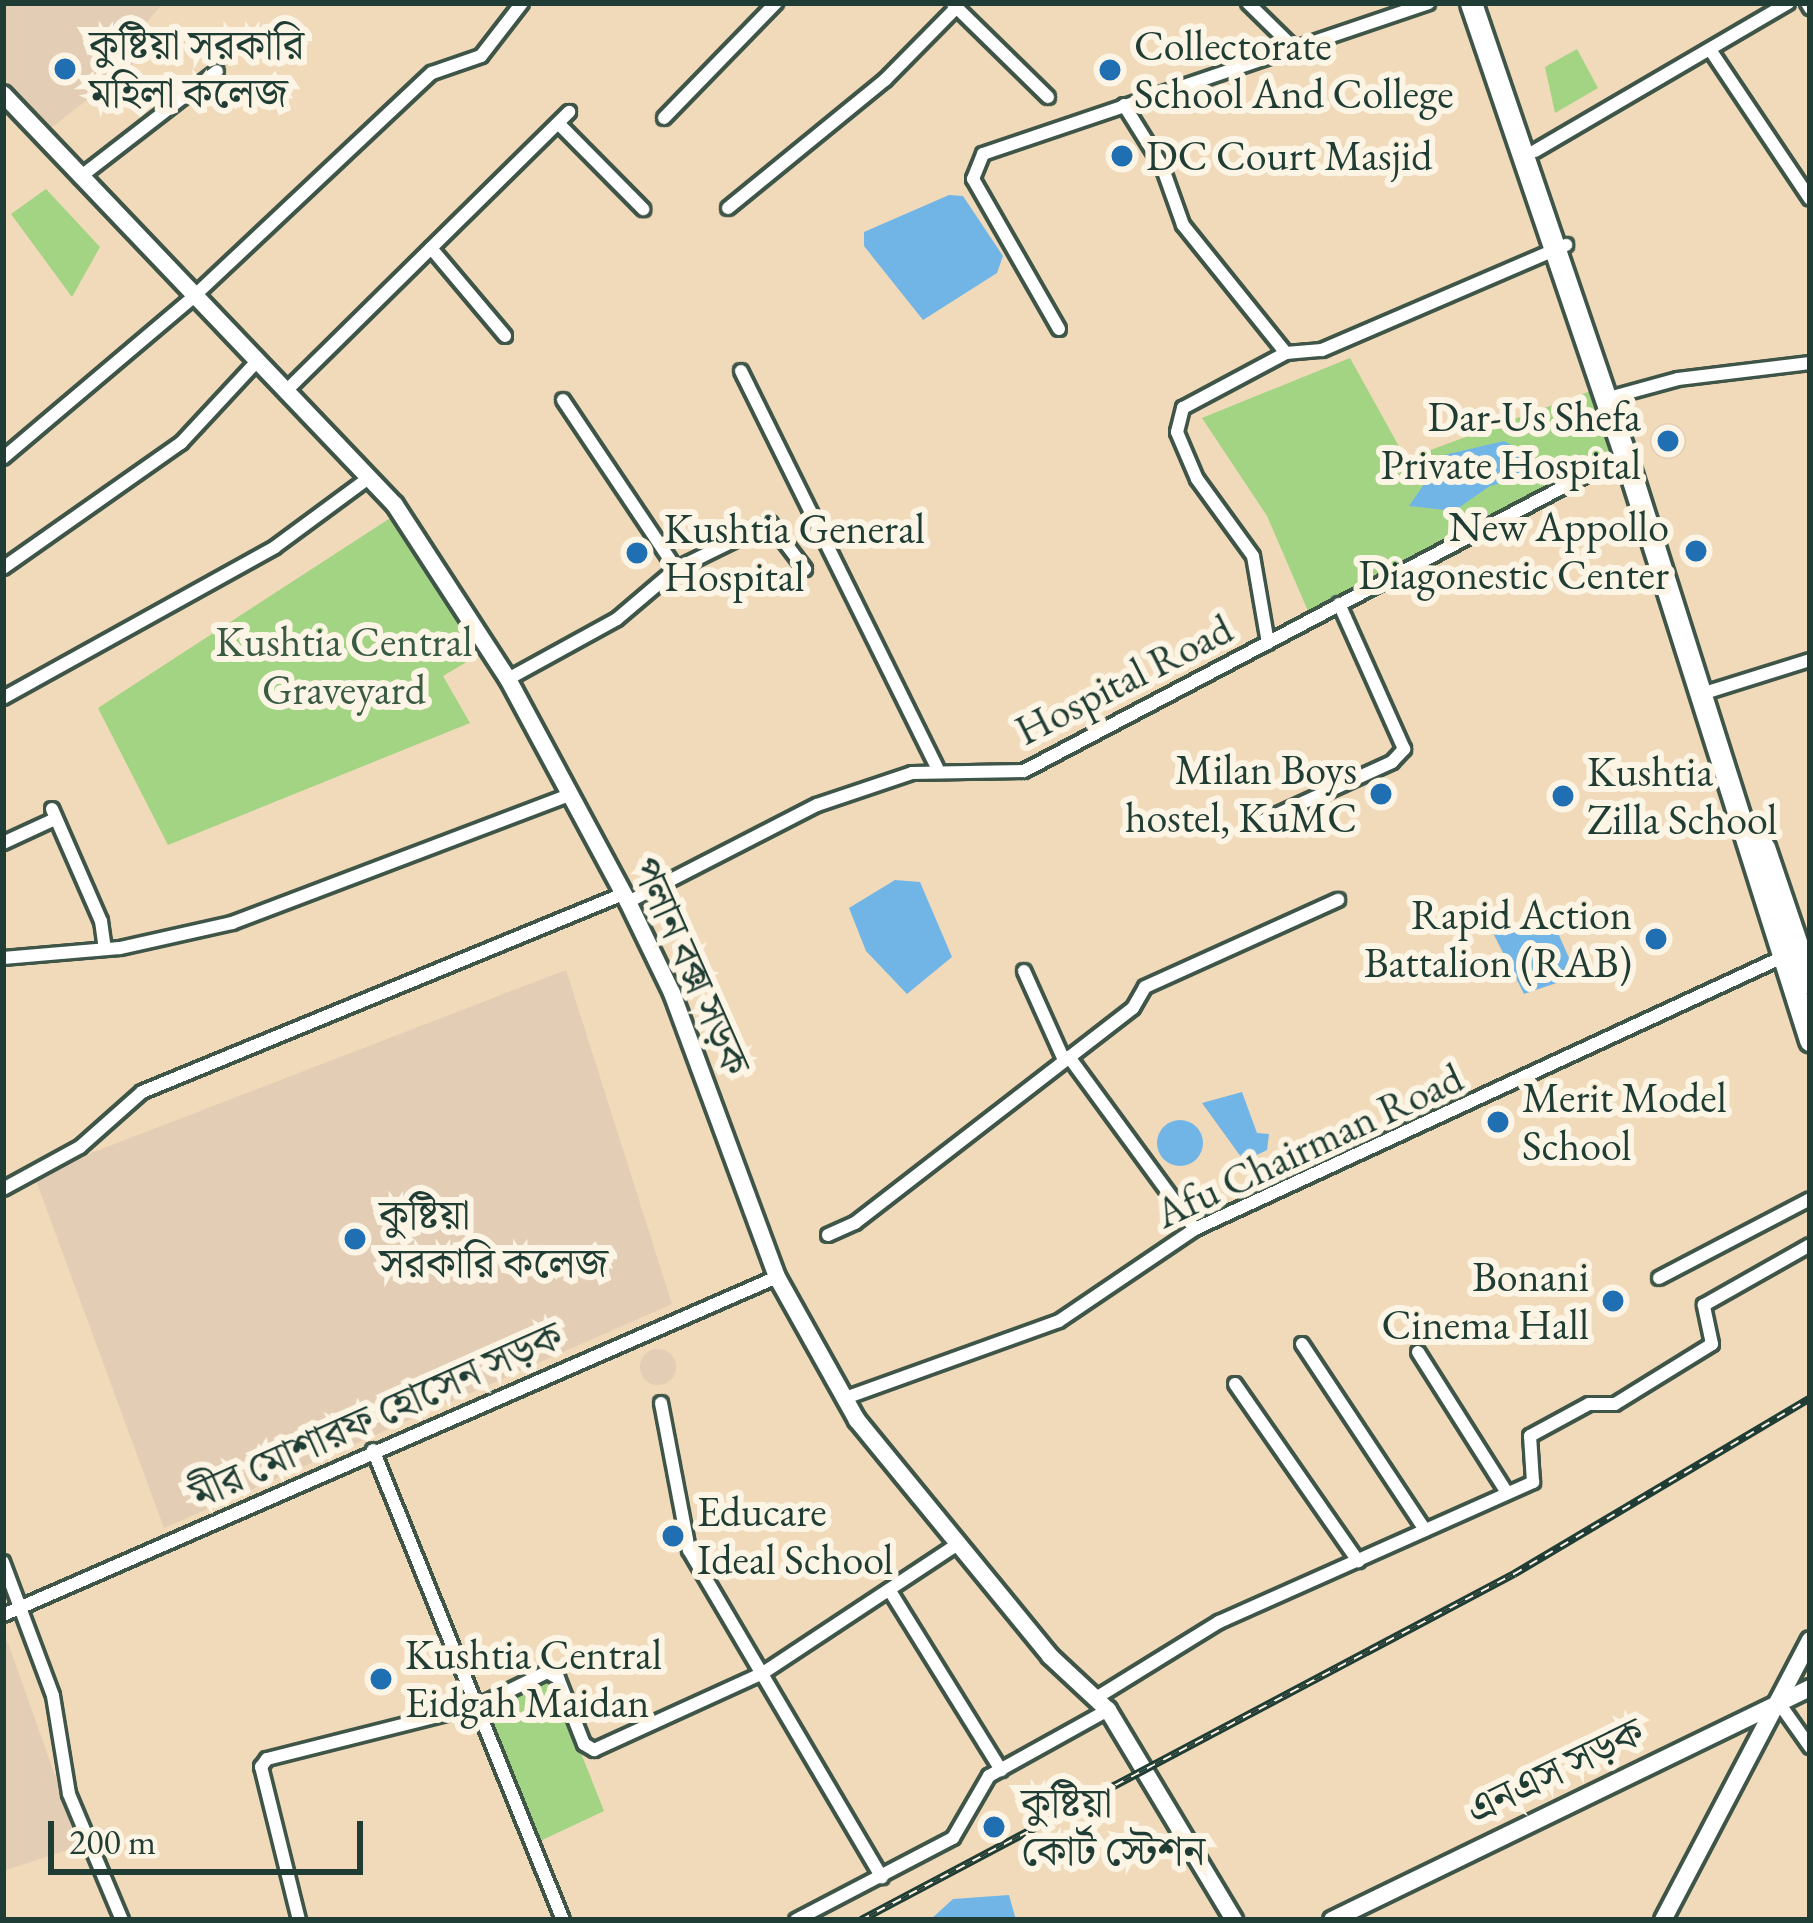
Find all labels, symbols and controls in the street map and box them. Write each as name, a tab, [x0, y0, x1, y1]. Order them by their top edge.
place label: কুষ্টিয়া সরকারি মহিলা কলেজ	[89, 20, 304, 118]
place label: Collectorate School And College	[1134, 21, 1454, 120]
marker: কুষ্টিয়া সরকারি মহিলা কলেজ	[52, 56, 78, 82]
marker: Collectorate School And College	[1097, 57, 1123, 83]
place label: DC Court Masjid	[1146, 131, 1433, 181]
marker: DC Court Masjid	[1109, 143, 1135, 169]
place label: Dar-Us Shefa Private Hospital	[1381, 392, 1641, 490]
marker: Dar-Us Shefa Private Hospital	[1652, 425, 1684, 457]
place label: New Appollo Diagonestic Center	[1358, 502, 1669, 600]
place label: Kushtia General Hospital	[664, 504, 925, 602]
marker: New Appollo Diagonestic Center	[1680, 535, 1712, 567]
marker: Kushtia General Hospital	[621, 537, 653, 569]
street label: Hospital Road	[1007, 604, 1241, 756]
park label: Kushtia Central Graveyard	[216, 617, 472, 716]
place label: Milan Boys hostel, KuMC	[1125, 745, 1357, 844]
place label: Kushtia Zilla School	[1587, 747, 1777, 846]
marker: Milan Boys hostel, KuMC	[1368, 781, 1394, 807]
marker: Kushtia Zilla School	[1550, 783, 1576, 809]
street label: পলান বক্স সড়ক	[621, 849, 761, 1083]
place label: Rapid Action Battalion (RAB)	[1364, 890, 1632, 988]
marker: Rapid Action Battalion (RAB)	[1643, 926, 1669, 952]
street label: Afu Chairman Road	[1147, 1053, 1471, 1239]
place label: Merit Model School	[1522, 1073, 1727, 1172]
marker: Merit Model School	[1485, 1109, 1511, 1135]
place label: কুষ্টিয়া সরকারি কলেজ	[379, 1190, 608, 1288]
marker: কুষ্টিয়া সরকারি কলেজ	[342, 1226, 368, 1252]
place label: Bonani Cinema Hall	[1382, 1252, 1589, 1350]
marker: Bonani Cinema Hall	[1600, 1288, 1626, 1314]
street label: মীর মোশারফ হোসেন সড়ক	[182, 1310, 570, 1520]
place label: Educare Ideal School	[697, 1487, 893, 1586]
marker: Educare Ideal School	[660, 1523, 686, 1549]
place label: Kushtia Central Eidgah Maidan	[405, 1630, 662, 1728]
marker: Kushtia Central Eidgah Maidan	[368, 1666, 394, 1692]
street label: এনএস সড়ক	[1458, 1707, 1652, 1835]
place label: কুষ্টিয়া কোর্ট স্টেশন	[1021, 1778, 1205, 1876]
scale bar	[54, 1797, 369, 1871]
marker: কুষ্টিয়া কোর্ট স্টেশন	[978, 1811, 1010, 1843]
text: 200 m	[69, 1818, 156, 1865]

